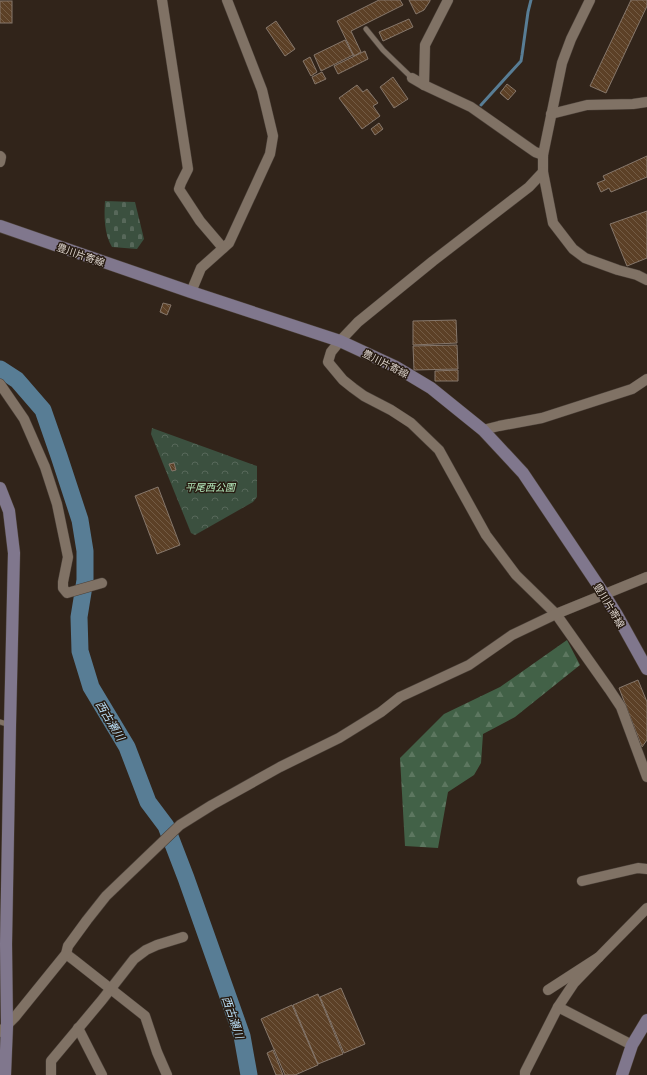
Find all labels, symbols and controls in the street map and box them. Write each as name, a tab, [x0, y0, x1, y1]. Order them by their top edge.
street label: 豊川片寄線	[55, 239, 107, 269]
street label: 豊川片寄線	[360, 345, 412, 381]
park label: 平尾西公園	[185, 479, 237, 494]
street label: 豊川片寄線	[591, 580, 629, 630]
water label: 西古瀬川	[93, 697, 130, 744]
water label: 西古瀬川	[219, 994, 249, 1041]

